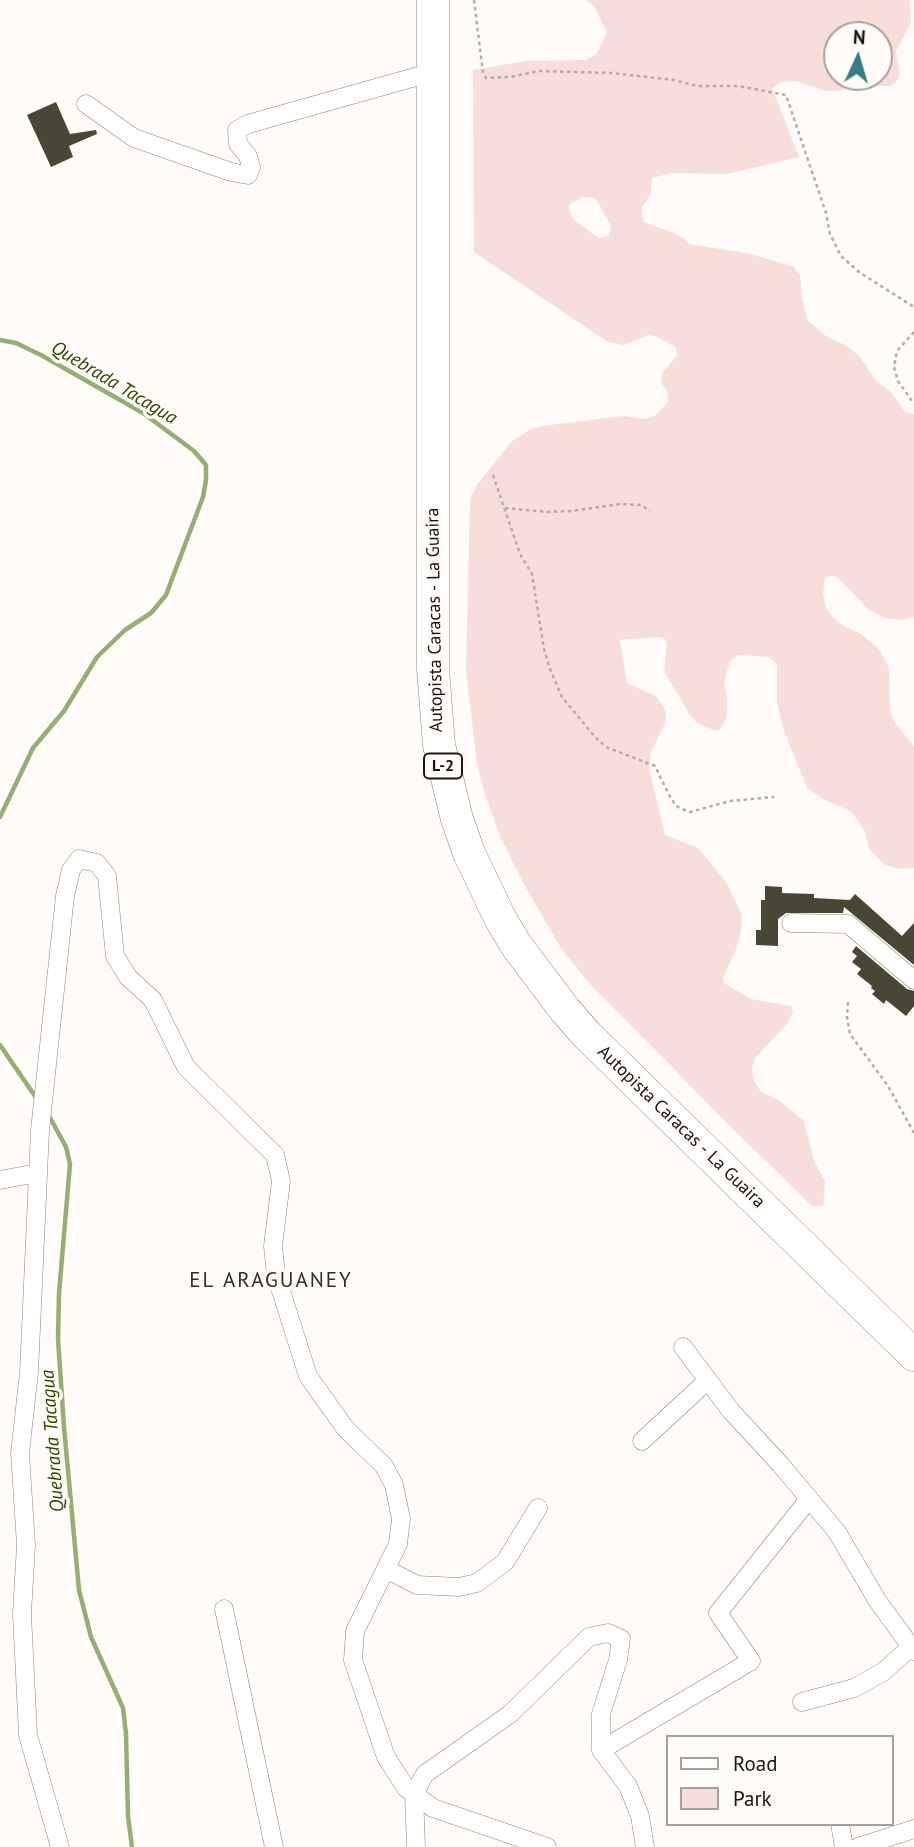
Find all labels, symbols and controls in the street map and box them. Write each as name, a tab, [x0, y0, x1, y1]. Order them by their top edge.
north arrow	[823, 21, 893, 91]
text: N	[852, 25, 866, 49]
water label: Quebrada Tacagua	[47, 336, 181, 430]
street label: Autopista Caracas - La Guaira	[422, 508, 448, 732]
road number: L-2	[424, 754, 462, 778]
street label: Autopista Caracas - La Guaira	[593, 1041, 769, 1213]
district label: EL ARAGUANEY	[191, 1268, 351, 1294]
water label: Quebrada Tacagua	[37, 1369, 69, 1513]
legend	[666, 1735, 893, 1826]
text: Road	[733, 1750, 777, 1777]
text: Park	[733, 1785, 772, 1812]

